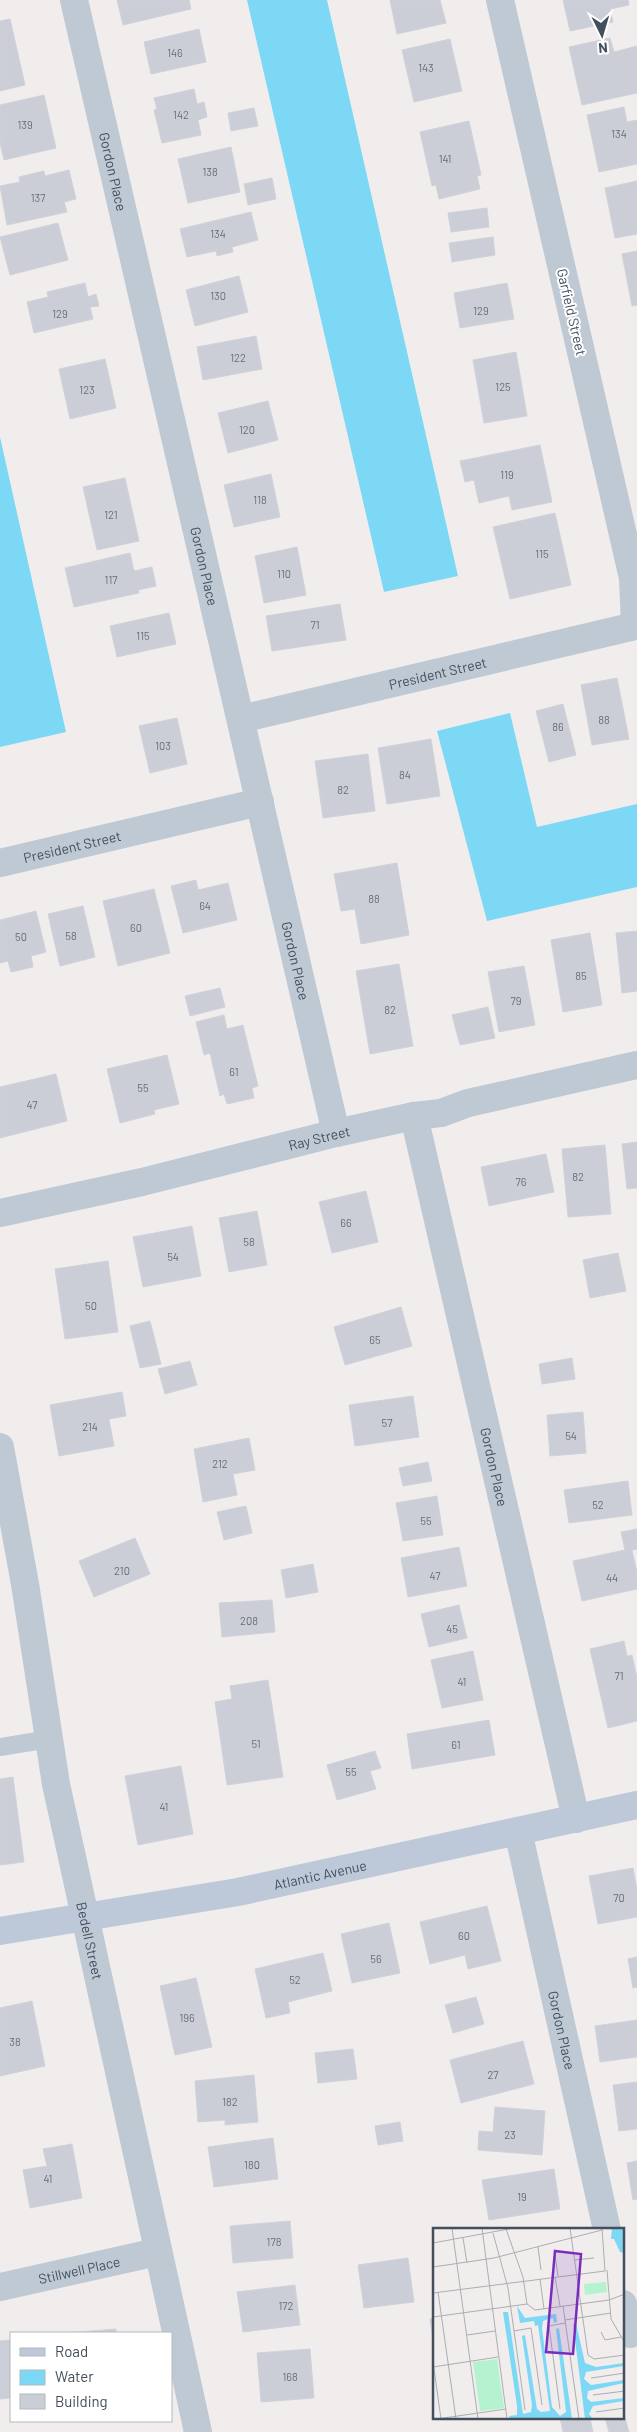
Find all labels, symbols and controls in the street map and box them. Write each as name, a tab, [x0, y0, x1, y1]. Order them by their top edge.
north arrow	[577, 10, 627, 60]
text: N	[598, 40, 609, 57]
house number: 146	[167, 46, 183, 59]
house number: 143	[418, 61, 434, 74]
house number: 142	[173, 108, 189, 121]
house number: 139	[17, 118, 33, 131]
house number: 134	[611, 127, 627, 140]
street label: Gordon Place	[96, 130, 131, 213]
house number: 141	[439, 152, 451, 165]
house number: 138	[202, 165, 218, 178]
house number: 137	[31, 191, 45, 204]
house number: 134	[210, 227, 226, 240]
street label: Garfield Street	[554, 267, 590, 357]
house number: 130	[210, 289, 226, 302]
house number: 129	[473, 304, 489, 317]
house number: 129	[52, 307, 68, 320]
house number: 122	[230, 351, 246, 364]
house number: 125	[495, 380, 511, 393]
house number: 123	[79, 383, 95, 396]
house number: 120	[239, 423, 255, 436]
house number: 119	[500, 468, 514, 481]
house number: 118	[253, 493, 267, 506]
house number: 121	[104, 508, 118, 521]
street label: Gordon Place	[188, 525, 222, 607]
house number: 115	[535, 547, 549, 560]
house number: 110	[277, 567, 291, 580]
house number: 117	[105, 573, 117, 586]
house number: 71	[310, 618, 320, 631]
house number: 115	[136, 629, 150, 642]
street label: President Street	[387, 653, 488, 692]
house number: 88	[598, 713, 610, 726]
house number: 86	[552, 720, 564, 733]
house number: 103	[155, 739, 171, 752]
house number: 84	[399, 768, 411, 781]
house number: 82	[337, 783, 349, 796]
street label: President Street	[21, 826, 123, 866]
house number: 88	[368, 892, 380, 905]
house number: 64	[199, 899, 211, 912]
street label: Gordon Place	[279, 920, 313, 1002]
house number: 60	[130, 921, 142, 934]
house number: 58	[65, 929, 77, 942]
house number: 50	[15, 930, 27, 943]
house number: 85	[575, 969, 587, 982]
house number: 79	[511, 994, 522, 1007]
house number: 82	[384, 1003, 396, 1016]
house number: 61	[229, 1065, 239, 1078]
house number: 55	[137, 1081, 149, 1094]
house number: 47	[27, 1098, 37, 1111]
street label: Ray Street	[286, 1122, 352, 1153]
house number: 82	[572, 1170, 584, 1183]
house number: 76	[516, 1175, 527, 1188]
house number: 66	[340, 1216, 352, 1229]
house number: 58	[243, 1235, 255, 1248]
house number: 54	[167, 1250, 179, 1263]
house number: 50	[85, 1299, 97, 1312]
house number: 65	[369, 1333, 381, 1346]
house number: 57	[382, 1416, 392, 1429]
house number: 214	[82, 1420, 98, 1433]
street label: Gordon Place	[478, 1426, 512, 1508]
house number: 54	[565, 1429, 577, 1442]
house number: 212	[212, 1457, 228, 1470]
house number: 52	[592, 1498, 604, 1511]
house number: 55	[420, 1514, 432, 1527]
house number: 210	[114, 1564, 130, 1577]
house number: 47	[430, 1569, 440, 1582]
house number: 44	[606, 1571, 618, 1584]
house number: 208	[240, 1614, 258, 1627]
house number: 45	[446, 1622, 458, 1635]
house number: 71	[614, 1669, 624, 1682]
house number: 41	[458, 1675, 466, 1688]
house number: 51	[251, 1737, 261, 1750]
house number: 61	[451, 1738, 461, 1751]
house number: 55	[345, 1765, 357, 1778]
house number: 41	[160, 1800, 168, 1813]
street label: Atlantic Avenue	[272, 1856, 368, 1893]
house number: 70	[613, 1891, 625, 1904]
street label: Bedell Street	[74, 1900, 107, 1981]
house number: 60	[458, 1929, 470, 1942]
house number: 56	[370, 1952, 382, 1965]
house number: 52	[289, 1973, 301, 1986]
street label: Gordon Place	[545, 1989, 579, 2071]
house number: 196	[179, 2011, 195, 2024]
house number: 38	[9, 2035, 21, 2048]
house number: 27	[487, 2068, 499, 2081]
house number: 182	[222, 2095, 238, 2108]
house number: 23	[504, 2128, 516, 2141]
house number: 180	[244, 2158, 260, 2171]
house number: 41	[44, 2172, 52, 2185]
house number: 19	[517, 2190, 527, 2203]
inset map	[433, 2228, 624, 2420]
house number: 178	[267, 2235, 282, 2248]
street label: Stillwell Place	[37, 2252, 122, 2287]
house number: 172	[279, 2299, 294, 2312]
legend	[10, 2332, 172, 2422]
text: Road	[55, 2342, 88, 2360]
text: Water	[55, 2367, 94, 2385]
house number: 168	[282, 2370, 298, 2383]
text: Building	[55, 2392, 108, 2410]

